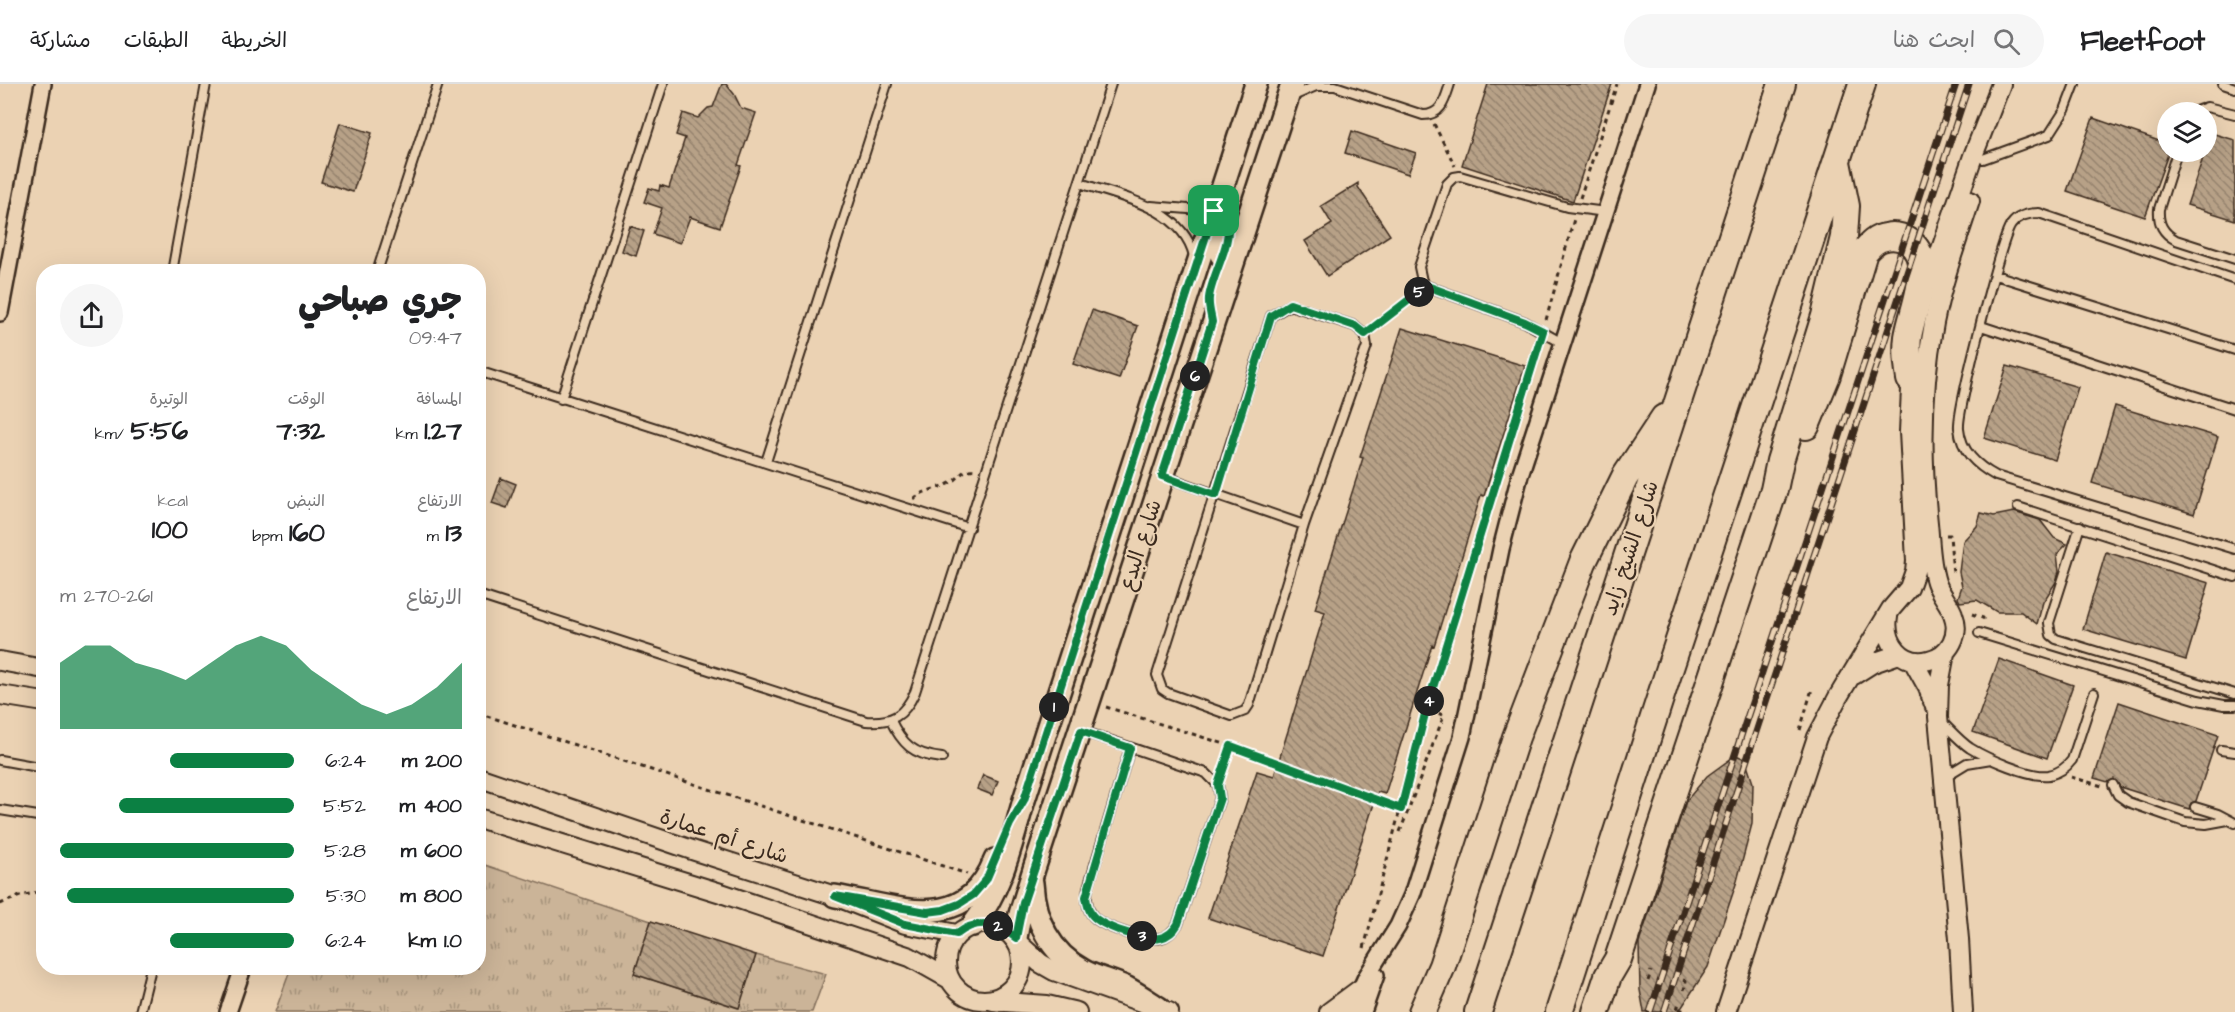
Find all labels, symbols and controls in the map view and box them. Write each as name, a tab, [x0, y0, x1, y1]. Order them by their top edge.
search box	[1624, 14, 2044, 68]
text: Fleetfoot	[2080, 22, 2205, 61]
text: ابحث هنا	[1893, 25, 1975, 56]
icon: search	[1990, 25, 2023, 58]
text: مشاركة	[30, 26, 91, 55]
text: الطبقات	[124, 26, 189, 55]
text: الخريطة	[222, 26, 287, 55]
map controls	[2157, 102, 2217, 162]
button: layers	[2157, 102, 2217, 162]
pin	[1188, 185, 1239, 236]
icon: arrive	[1197, 194, 1230, 227]
pin: 5	[1404, 277, 1434, 307]
text: جري صباحي	[298, 278, 462, 324]
text: 5	[1413, 281, 1425, 303]
button: share	[60, 284, 123, 347]
text: 09:47	[409, 324, 462, 352]
pin: 6	[1180, 361, 1210, 391]
text: 6	[1190, 365, 1200, 387]
text: الوتيرة	[149, 388, 188, 410]
text: الوقت	[288, 388, 325, 410]
text: المسافة	[416, 388, 462, 410]
text: 5:56	[131, 413, 188, 449]
text: 7:32	[277, 413, 325, 449]
text: 1.27	[424, 413, 462, 449]
text: /km	[95, 423, 131, 445]
text: km	[395, 423, 424, 445]
street label: شارع الشيخ زايد	[1595, 477, 1666, 619]
text: kcal	[157, 490, 188, 512]
text: النبض	[287, 490, 325, 512]
text: الارتفاع	[417, 490, 462, 512]
street label: شارع البدع	[1112, 496, 1169, 595]
text: 100	[152, 512, 188, 548]
text: 160	[289, 515, 325, 551]
text: 13	[445, 515, 462, 551]
text: bpm	[252, 525, 289, 547]
text: m	[427, 525, 445, 547]
text: 261–270 m	[60, 582, 153, 610]
text: الارتفاع	[406, 584, 462, 612]
pin: 4	[1414, 686, 1444, 716]
text: 4	[1424, 690, 1434, 712]
pin: 1	[1039, 692, 1069, 722]
text: 1	[1053, 696, 1055, 718]
text: 6:24	[325, 747, 366, 775]
text: 200 m	[402, 747, 462, 775]
text: 5:52	[323, 792, 366, 820]
text: 400 m	[400, 792, 462, 820]
street label: شارع أم عمارة	[656, 802, 792, 872]
text: 5:28	[324, 837, 366, 865]
text: 600 m	[401, 837, 462, 865]
text: 5:30	[326, 882, 366, 910]
text: 800 m	[400, 882, 462, 910]
pin: 2	[983, 911, 1013, 941]
text: 2	[993, 915, 1003, 937]
pin: 3	[1127, 921, 1157, 951]
text: 3	[1138, 925, 1146, 947]
text: 6:24	[325, 927, 366, 955]
text: 1.0 km	[408, 927, 462, 955]

